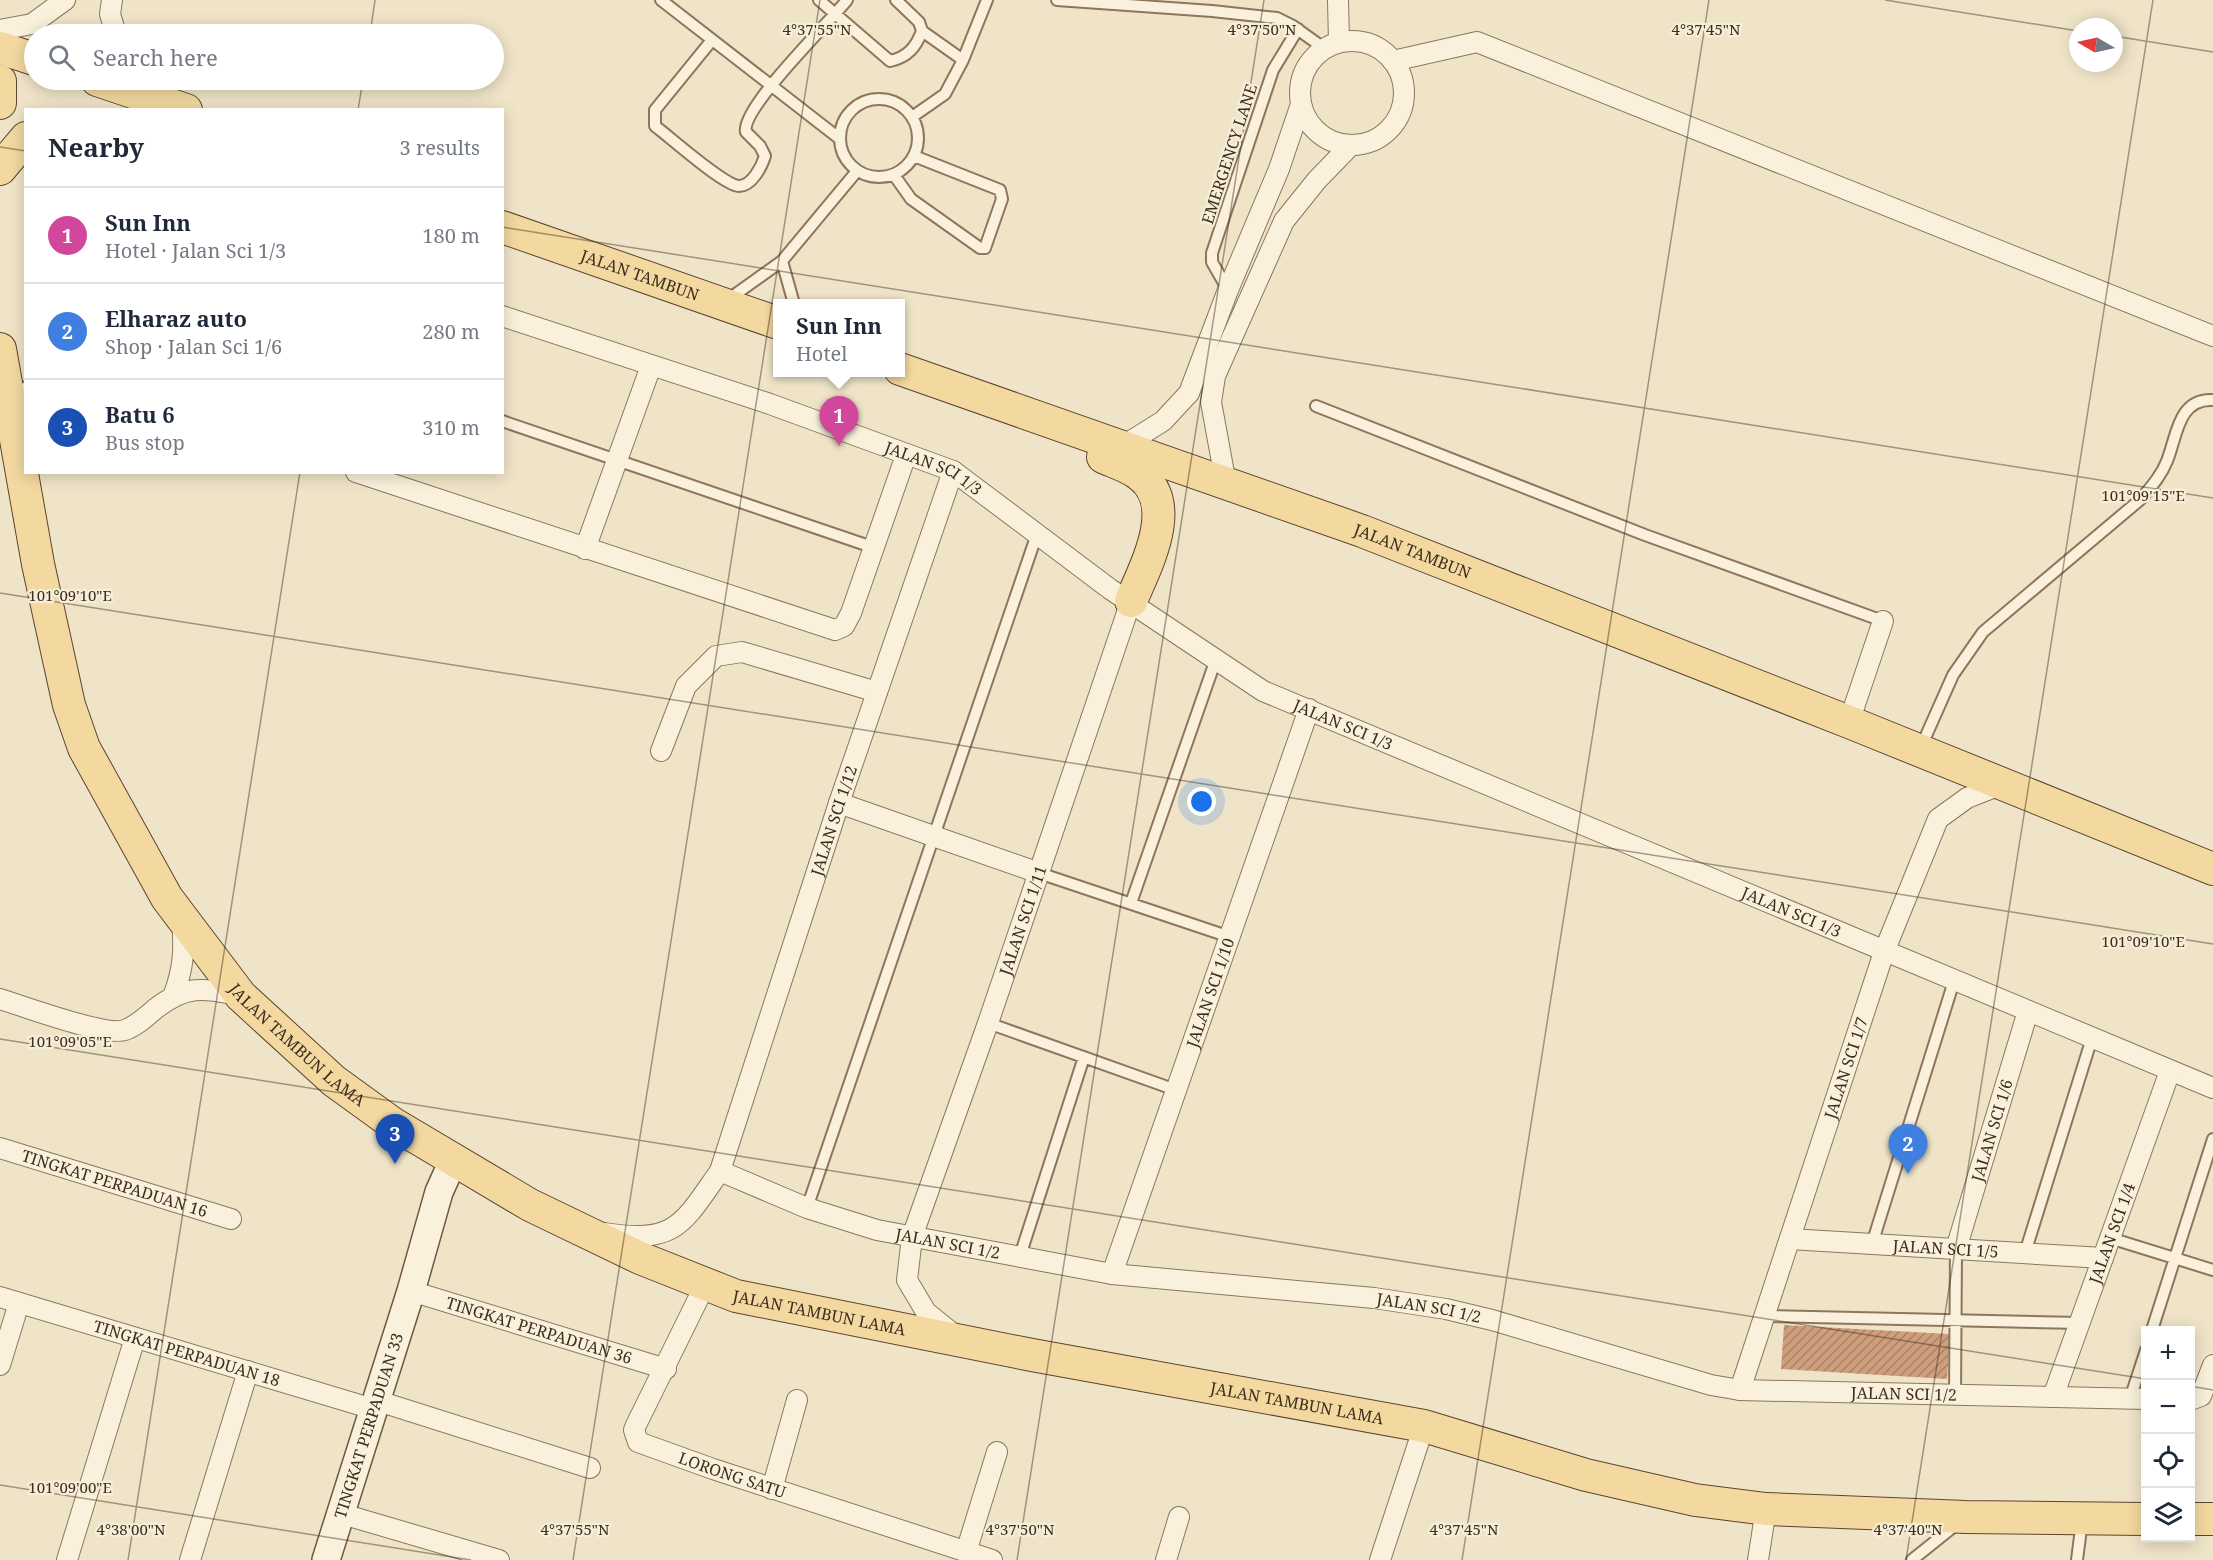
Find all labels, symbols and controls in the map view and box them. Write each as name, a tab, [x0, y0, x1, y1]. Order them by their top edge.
north arrow	[2069, 18, 2123, 72]
text: 4°37'55"N	[783, 19, 852, 39]
text: 4°37'50"N	[1228, 19, 1297, 39]
text: 4°37'45"N	[1672, 19, 1741, 39]
search box	[24, 24, 504, 90]
icon: search	[45, 41, 78, 74]
text: Search here	[93, 42, 218, 72]
street label: EMERGENCY LANE	[1196, 81, 1262, 227]
text: Nearby	[48, 129, 144, 165]
text: 3 results	[400, 134, 480, 161]
text: Sun Inn	[105, 207, 191, 237]
text: 1	[62, 222, 73, 249]
text: 180 m	[422, 222, 480, 249]
text: Hotel · Jalan Sci 1/3	[105, 237, 286, 264]
street label: JALAN TAMBUN	[577, 244, 702, 306]
popup	[773, 299, 905, 377]
text: Elharaz auto	[105, 303, 247, 333]
text: Sun Inn	[796, 310, 882, 340]
text: 2	[62, 318, 73, 345]
text: 280 m	[422, 318, 480, 345]
text: Shop · Jalan Sci 1/6	[105, 333, 282, 360]
text: Hotel	[796, 340, 847, 367]
pin: 1	[820, 396, 858, 446]
text: Batu 6	[105, 399, 175, 429]
text: 3	[62, 414, 73, 441]
text: 310 m	[422, 414, 480, 441]
text: Bus stop	[105, 429, 185, 456]
street label: JALAN SCI 1/3	[881, 436, 987, 500]
text: 101°09'15"E	[2101, 485, 2185, 505]
street label: JALAN TAMBUN	[1350, 518, 1474, 584]
text: 101°09'10"E	[28, 585, 112, 605]
street label: JALAN SCI 1/3	[1289, 694, 1396, 755]
street label: JALAN SCI 1/12	[805, 763, 862, 879]
your location	[1187, 787, 1216, 816]
street label: JALAN SCI 1/11	[994, 862, 1052, 979]
street label: JALAN SCI 1/3	[1738, 881, 1845, 942]
text: 101°09'10"E	[2101, 931, 2185, 951]
street label: JALAN SCI 1/10	[1181, 935, 1239, 1051]
street label: JALAN TAMBUN LAMA	[224, 978, 370, 1112]
street label: JALAN SCI 1/7	[1819, 1014, 1873, 1123]
text: 101°09'05"E	[28, 1031, 112, 1051]
street label: JALAN SCI 1/6	[1966, 1076, 2018, 1185]
pin: 3	[376, 1114, 414, 1164]
pin: 2	[1888, 1124, 1928, 1174]
street label: TINGKAT PERPADUAN 16	[19, 1144, 210, 1222]
street label: JALAN SCI 1/4	[2083, 1180, 2140, 1288]
street label: JALAN SCI 1/2	[893, 1223, 1002, 1264]
street label: JALAN SCI 1/5	[1891, 1234, 1999, 1263]
street label: JALAN TAMBUN LAMA	[730, 1284, 908, 1341]
street label: JALAN SCI 1/2	[1374, 1287, 1484, 1328]
street label: TINGKAT PERPADUAN 36	[443, 1291, 635, 1369]
street label: TINGKAT PERPADUAN 18	[91, 1315, 283, 1391]
map controls	[2141, 1326, 2195, 1542]
button: +	[2141, 1326, 2195, 1380]
street label: TINGKAT PERPADUAN 33	[329, 1330, 408, 1521]
street label: JALAN TAMBUN LAMA	[1208, 1376, 1386, 1430]
button: −	[2141, 1380, 2195, 1434]
street label: JALAN SCI 1/2	[1850, 1381, 1957, 1406]
button: locate	[2141, 1434, 2195, 1488]
street label: LORONG SATU	[676, 1447, 789, 1503]
text: 101°09'00"E	[28, 1477, 112, 1497]
button: layers	[2141, 1488, 2195, 1542]
text: 4°38'00"N	[97, 1519, 166, 1539]
text: 4°37'55"N	[541, 1519, 610, 1539]
text: 4°37'50"N	[986, 1519, 1055, 1539]
text: 4°37'45"N	[1430, 1519, 1499, 1539]
text: 4°37'40"N	[1874, 1519, 1943, 1539]

